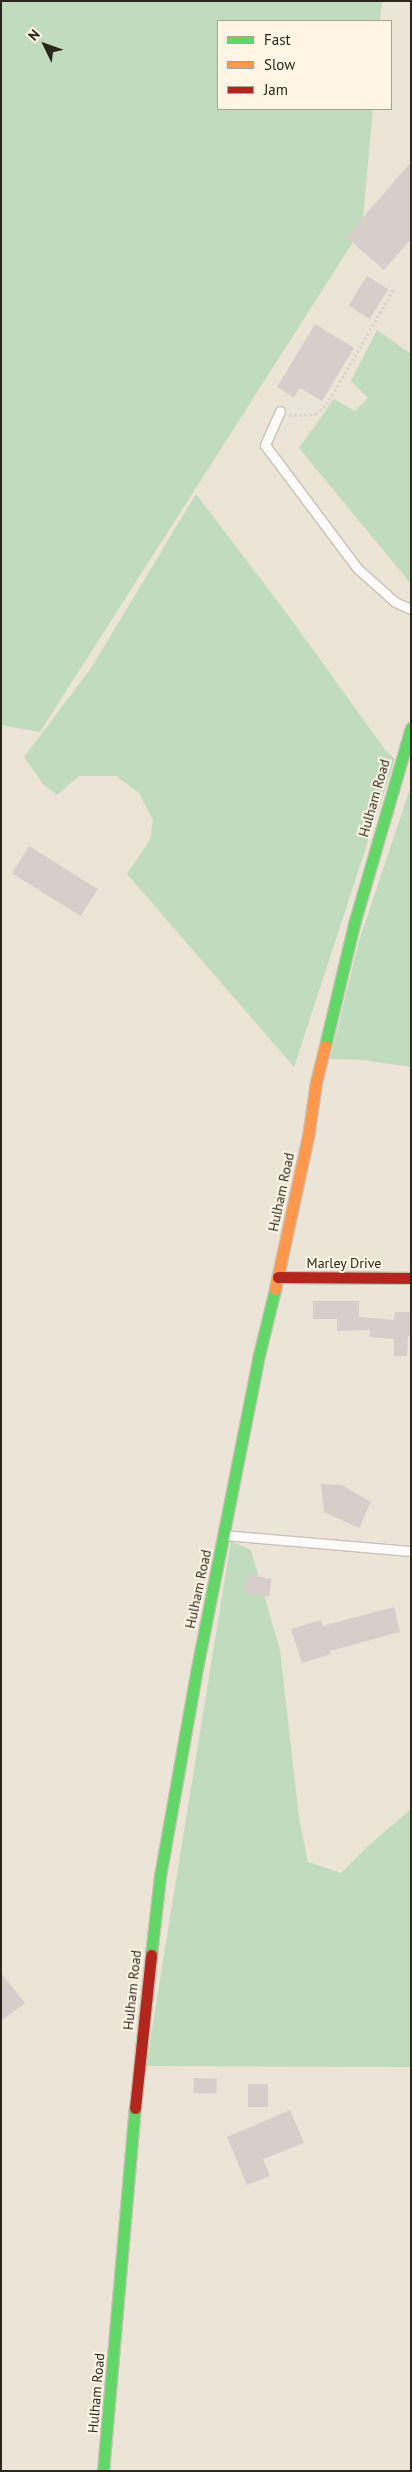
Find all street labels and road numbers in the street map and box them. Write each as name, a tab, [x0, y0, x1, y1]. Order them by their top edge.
street label: Hulham Road	[355, 757, 393, 839]
street label: Hulham Road	[264, 1151, 298, 1233]
street label: Marley Drive	[306, 1255, 382, 1271]
street label: Hulham Road	[181, 1548, 215, 1630]
street label: Hulham Road	[119, 1949, 145, 2031]
street label: Hulham Road	[84, 2352, 108, 2434]

